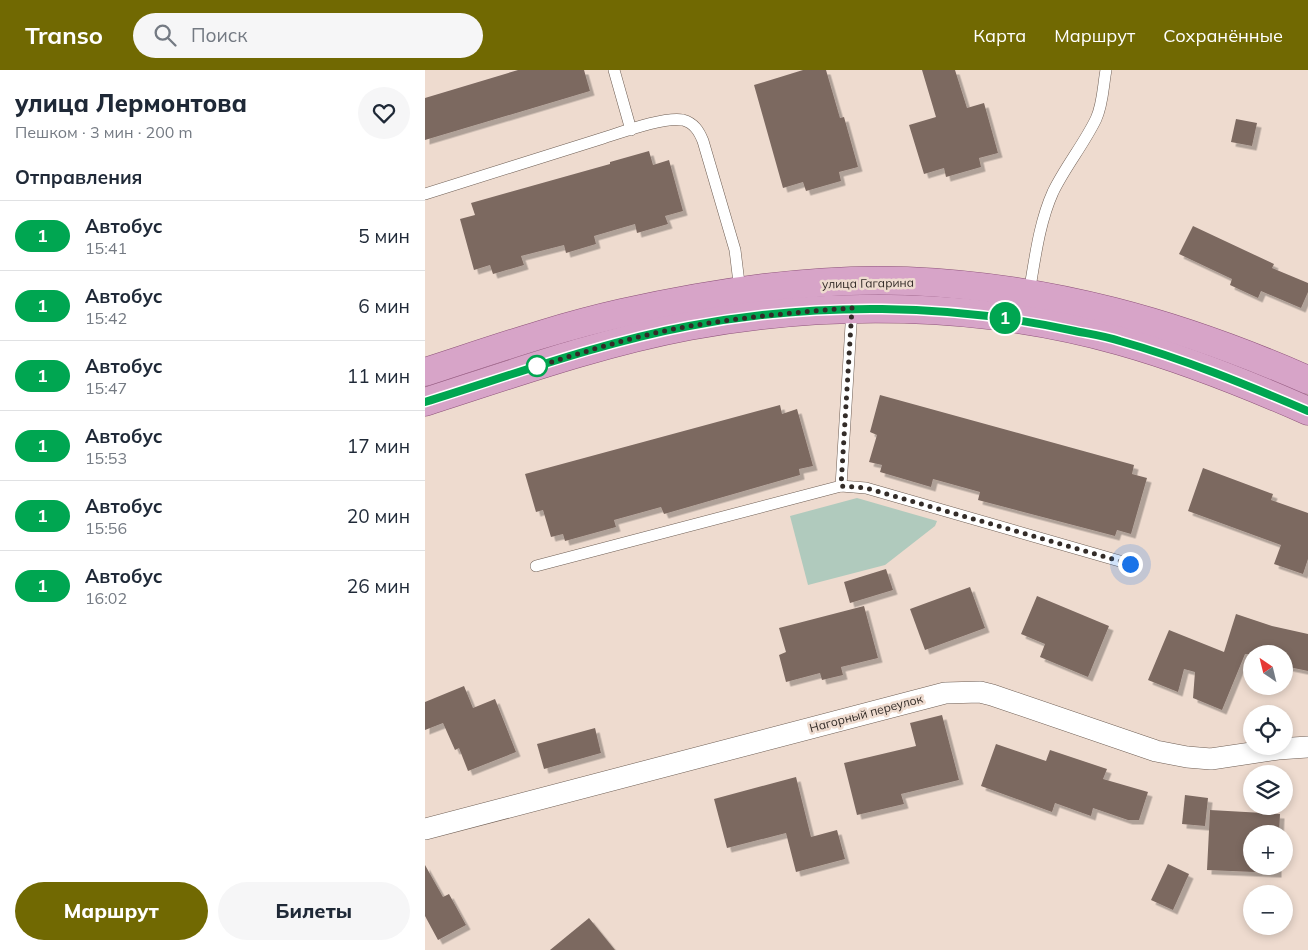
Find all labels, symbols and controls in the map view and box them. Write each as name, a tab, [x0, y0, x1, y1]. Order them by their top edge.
search box	[133, 13, 483, 58]
text: Transo	[25, 20, 103, 50]
icon: search	[151, 21, 179, 49]
text: Поиск	[191, 23, 248, 47]
text: Карта	[973, 24, 1026, 47]
text: Маршрут	[1054, 24, 1135, 47]
text: Сохранённые	[1163, 24, 1283, 47]
button: heart	[358, 87, 410, 139]
text: улица Лермонтова	[15, 88, 247, 118]
text: Пешком · 3 мин · 200 m	[15, 122, 193, 142]
text: Отправления	[15, 165, 142, 189]
text: Автобус	[85, 214, 163, 238]
text: 1	[37, 224, 48, 247]
text: 5 мин	[358, 224, 410, 248]
text: 15:41	[85, 238, 127, 258]
street label: улица Гагарина	[822, 275, 914, 291]
text: Автобус	[85, 284, 163, 308]
text: 1	[37, 294, 48, 317]
text: 6 мин	[358, 294, 410, 318]
line badge: 1	[989, 302, 1021, 334]
text: 1	[1000, 306, 1010, 329]
text: 15:42	[85, 308, 127, 328]
text: Автобус	[85, 354, 163, 378]
unlabelled marker	[526, 355, 548, 377]
text: 1	[37, 364, 48, 387]
text: 11 мин	[347, 364, 410, 388]
text: 15:47	[85, 378, 127, 398]
text: Автобус	[85, 424, 163, 448]
text: 1	[37, 434, 48, 457]
text: 17 мин	[347, 434, 410, 458]
text: 15:53	[85, 448, 127, 468]
text: Автобус	[85, 494, 163, 518]
text: 1	[37, 504, 48, 527]
text: 20 мин	[347, 504, 410, 528]
text: 15:56	[85, 518, 127, 538]
your location	[1118, 552, 1143, 577]
text: Автобус	[85, 564, 163, 588]
text: 1	[37, 574, 48, 597]
text: 26 мин	[347, 574, 410, 598]
text: 16:02	[85, 588, 127, 608]
north arrow	[1243, 645, 1293, 695]
map controls	[1243, 645, 1293, 935]
street label: Нагорный переулок	[808, 691, 925, 735]
button: locate	[1243, 705, 1293, 755]
button: layers	[1243, 765, 1293, 815]
button: +	[1243, 825, 1293, 875]
button: Маршрут	[15, 882, 208, 940]
button: Билеты	[218, 882, 410, 940]
button: −	[1243, 885, 1293, 935]

